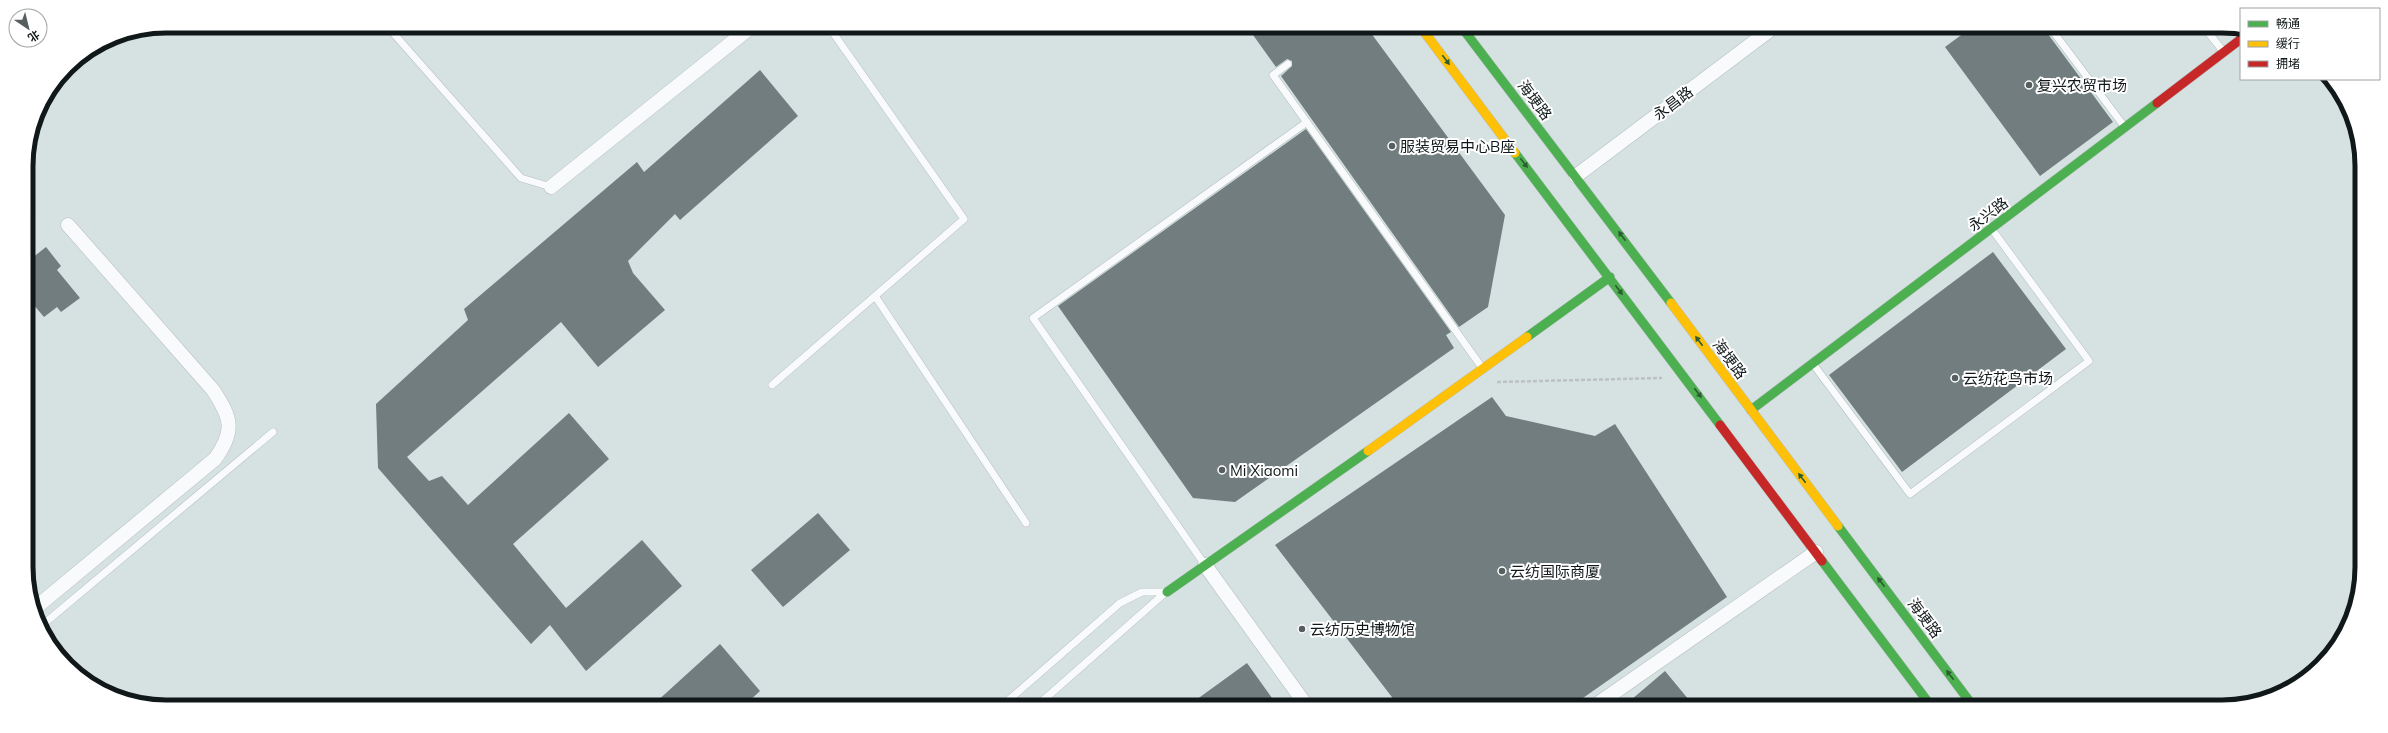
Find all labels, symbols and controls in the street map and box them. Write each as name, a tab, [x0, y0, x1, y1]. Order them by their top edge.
north arrow	[8, 8, 48, 48]
legend	[2240, 8, 2380, 80]
text: 畅通	[2276, 16, 2300, 31]
text: 北	[25, 27, 42, 45]
text: 缓行	[2276, 36, 2300, 51]
one-way arrow	[1442, 54, 1450, 65]
text: 拥堵	[2276, 56, 2300, 71]
street label: 海埂路	[1514, 76, 1556, 124]
place label: 复兴农贸市场	[2037, 76, 2127, 95]
marker: 复兴农贸市场	[2024, 80, 2034, 90]
street label: 永昌路	[1649, 82, 1697, 124]
place label: 服装贸易中心B座	[1400, 137, 1515, 156]
marker: 服装贸易中心B座	[1387, 141, 1397, 151]
one-way arrow	[1520, 158, 1529, 169]
street label: 永兴路	[1964, 193, 2012, 235]
one-way arrow	[1618, 231, 1626, 242]
one-way arrow	[1615, 284, 1624, 295]
one-way arrow	[1695, 335, 1704, 346]
street label: 海埂路	[1709, 335, 1751, 383]
place label: 云纺花鸟市场	[1963, 369, 2053, 388]
marker: 云纺花鸟市场	[1950, 373, 1960, 383]
one-way arrow	[1694, 388, 1702, 399]
place label: Mi Xiaomi	[1230, 461, 1298, 480]
marker: Mi Xiaomi	[1217, 465, 1227, 475]
one-way arrow	[1798, 473, 1807, 484]
place label: 云纺国际商厦	[1510, 562, 1600, 581]
marker: 云纺国际商厦	[1497, 566, 1507, 576]
one-way arrow	[1876, 577, 1885, 588]
street label: 海埂路	[1904, 594, 1946, 642]
place label: 云纺历史博物馆	[1310, 620, 1415, 639]
marker: 云纺历史博物馆	[1297, 624, 1307, 634]
one-way arrow	[1946, 670, 1954, 680]

